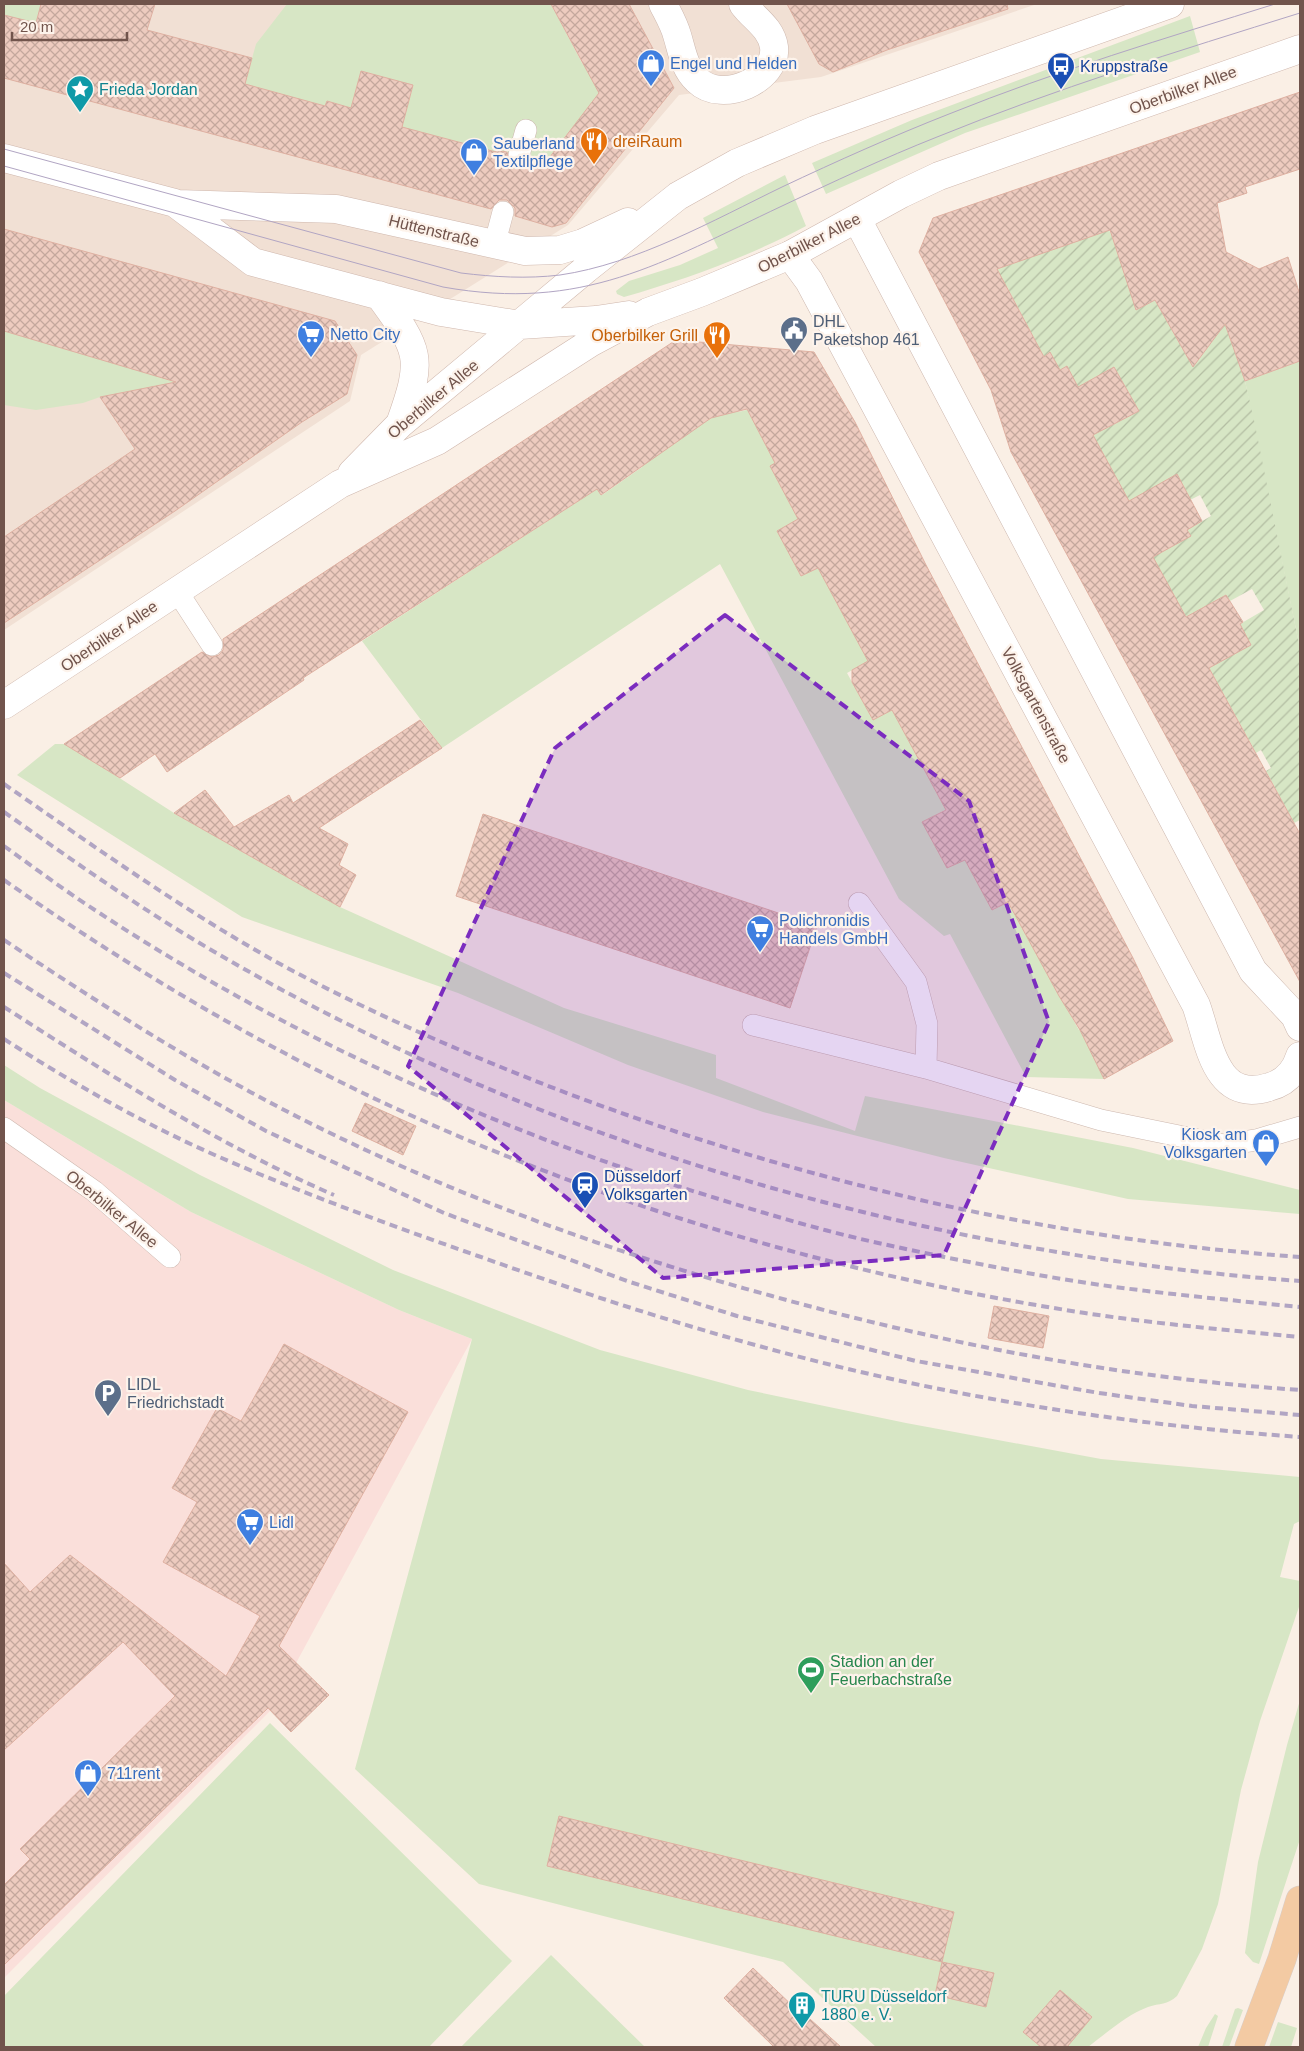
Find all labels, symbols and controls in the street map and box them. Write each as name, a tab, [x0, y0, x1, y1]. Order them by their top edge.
scale bar	[12, 10, 128, 42]
text: 20 m	[20, 18, 53, 35]
shop icon: Engel und Helden	[636, 48, 666, 87]
bus stop icon: Kruppstraße	[1046, 51, 1076, 90]
place label: Engel und Helden	[670, 55, 797, 72]
place label: Kruppstraße	[1080, 58, 1168, 75]
street label: Oberbilker Allee	[1127, 63, 1239, 117]
place icon: Frieda Jordan	[65, 74, 95, 113]
place label: Frieda Jordan	[99, 81, 198, 98]
restaurant icon: dreiRaum	[579, 126, 609, 165]
place label: dreiRaum	[613, 133, 682, 150]
place label: Sauberland Textilpflege	[493, 135, 575, 170]
shop icon: Sauberland Textilpflege	[459, 137, 489, 176]
street label: Oberbilker Allee	[755, 210, 863, 276]
street label: Hüttenstraße	[387, 212, 481, 250]
place label: DHL Paketshop 461	[813, 313, 920, 348]
public building icon: DHL Paketshop 461	[779, 315, 809, 354]
supermarket icon: Netto City	[296, 319, 326, 358]
restaurant icon: Oberbilker Grill	[702, 320, 732, 359]
place label: Netto City	[330, 326, 400, 343]
place label: Oberbilker Grill	[591, 327, 698, 344]
street label: Oberbilker Allee	[384, 356, 482, 442]
street label: Oberbilker Allee	[57, 597, 161, 675]
street label: Volksgartenstraße	[998, 644, 1074, 766]
place label: Polichronidis Handels GmbH	[779, 912, 888, 947]
supermarket icon: Polichronidis Handels GmbH	[745, 914, 775, 953]
place label: Kiosk am Volksgarten	[1163, 1126, 1247, 1161]
shop icon: Kiosk am Volksgarten	[1251, 1128, 1281, 1167]
street label: Oberbilker Allee	[63, 1167, 161, 1251]
place label: Düsseldorf Volksgarten	[604, 1168, 688, 1203]
station icon: Düsseldorf Volksgarten	[570, 1170, 600, 1209]
place label: LIDL Friedrichstadt	[127, 1376, 224, 1411]
parking icon: LIDL Friedrichstadt	[93, 1378, 123, 1417]
supermarket icon: Lidl	[235, 1507, 265, 1546]
place label: Lidl	[269, 1514, 294, 1531]
place label: Stadion an der Feuerbachstraße	[830, 1653, 952, 1688]
sports icon: Stadion an der Feuerbachstraße	[796, 1655, 826, 1694]
shop icon: 711rent	[73, 1758, 103, 1797]
place label: 711rent	[107, 1765, 161, 1782]
place label: TURU Düsseldorf 1880 e. V.	[821, 1988, 947, 2023]
building icon: TURU Düsseldorf 1880 e. V.	[787, 1990, 817, 2029]

